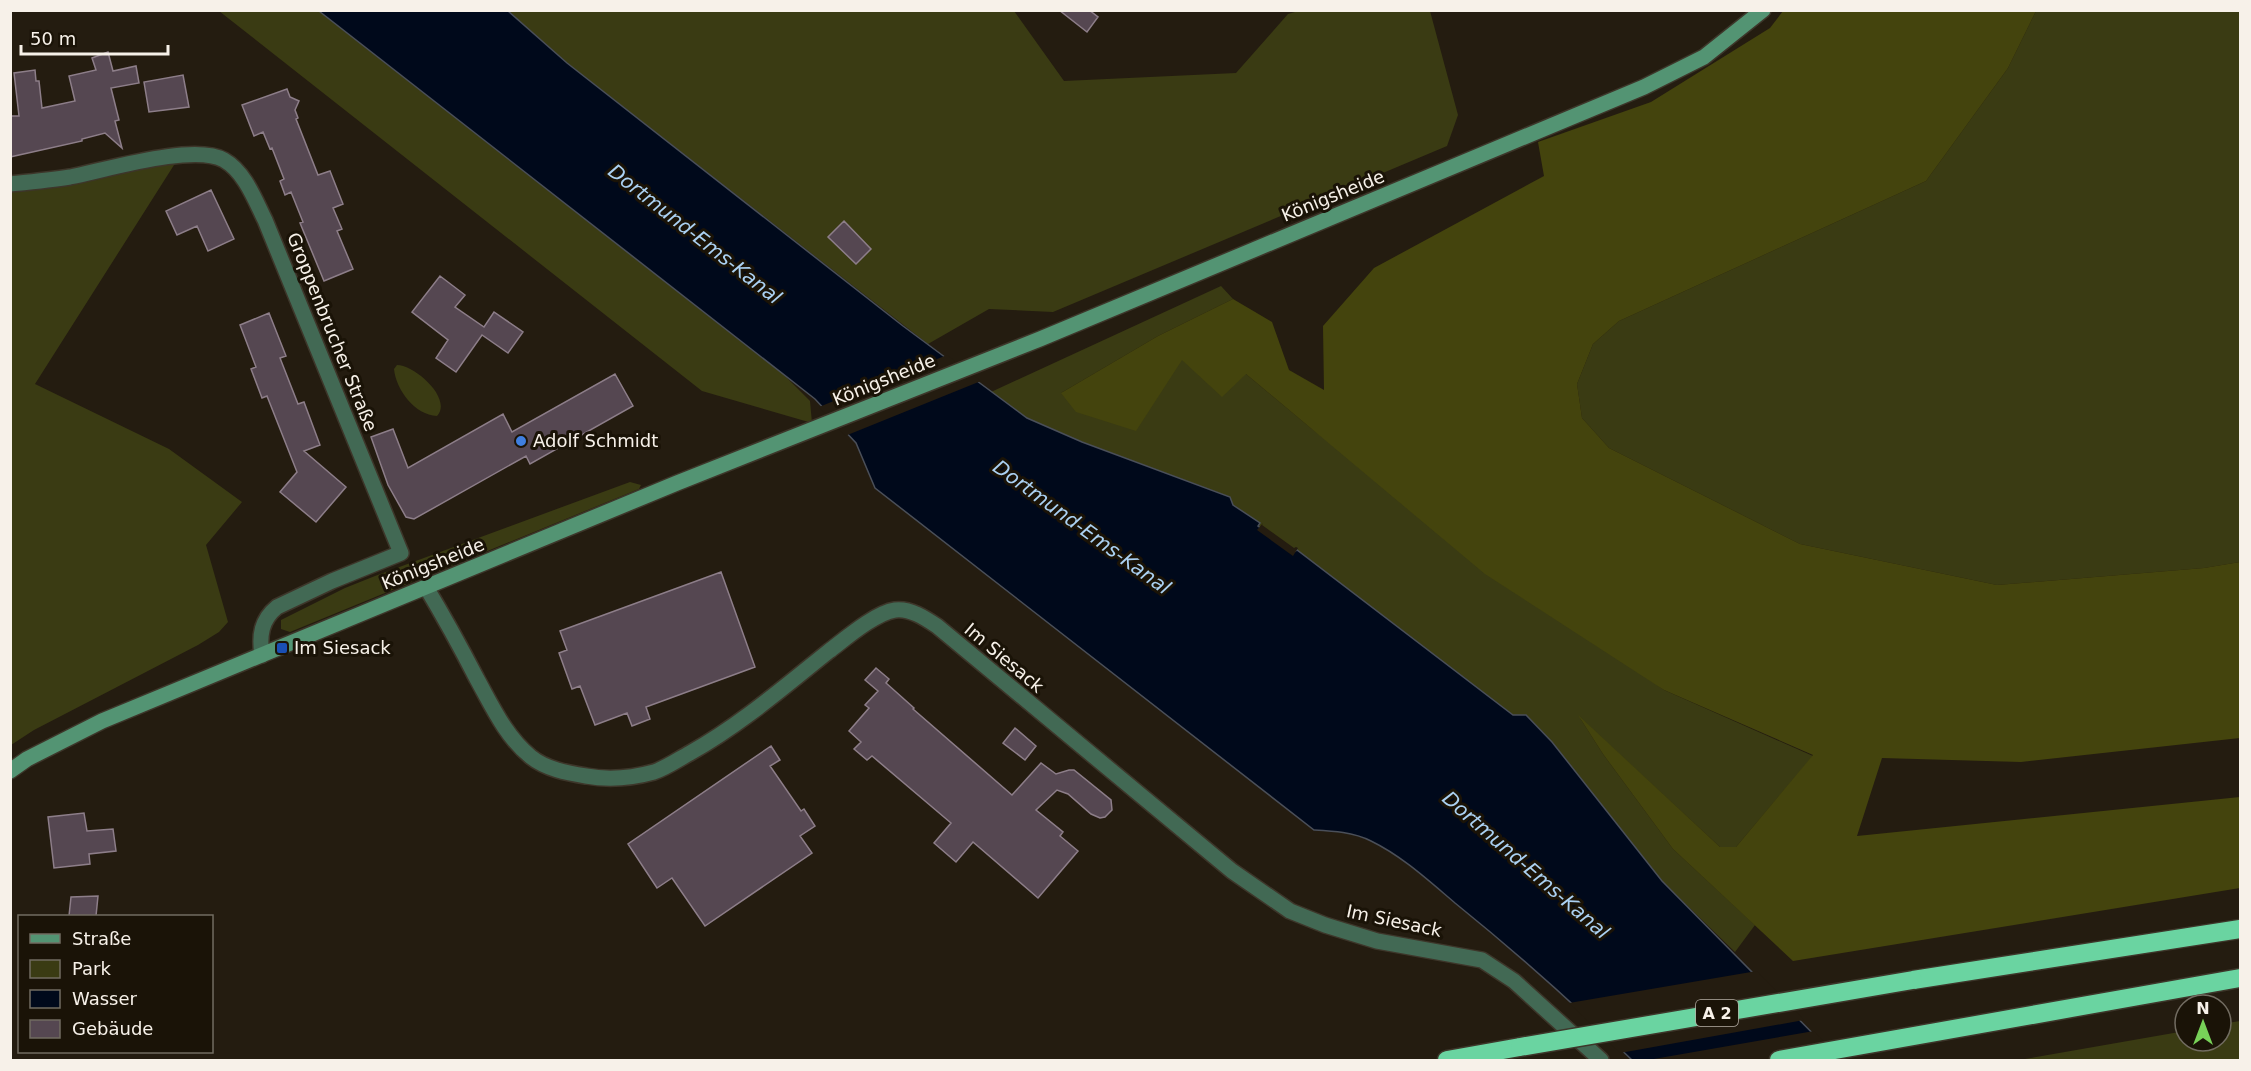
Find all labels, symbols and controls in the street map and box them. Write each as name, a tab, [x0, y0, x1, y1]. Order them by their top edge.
scale bar	[21, 18, 168, 56]
text: 50 m	[30, 28, 76, 49]
water label: Dortmund-Ems-Kanal	[604, 159, 787, 309]
street label: Königsheide	[1278, 165, 1387, 226]
street label: Groppenbrucher Straße	[283, 229, 382, 434]
street label: Königsheide	[829, 349, 938, 410]
place label: Adolf Schmidt	[533, 430, 658, 451]
marker: Adolf Schmidt	[514, 434, 528, 448]
water label: Dortmund-Ems-Kanal	[989, 455, 1176, 600]
street label: Königsheide	[378, 533, 487, 594]
street label: Im Siesack	[960, 618, 1049, 697]
place label: Im Siesack	[294, 637, 391, 658]
marker: Im Siesack	[275, 641, 289, 655]
water label: Dortmund-Ems-Kanal	[1438, 786, 1615, 944]
street label: Im Siesack	[1345, 900, 1444, 941]
legend	[18, 915, 213, 1053]
text: Straße	[72, 928, 131, 949]
text: Park	[72, 958, 111, 979]
text: Wasser	[72, 988, 138, 1009]
north arrow	[2173, 993, 2233, 1053]
text: N	[2196, 999, 2210, 1018]
road number: A 2	[1696, 1000, 1738, 1026]
text: Gebäude	[72, 1018, 153, 1039]

